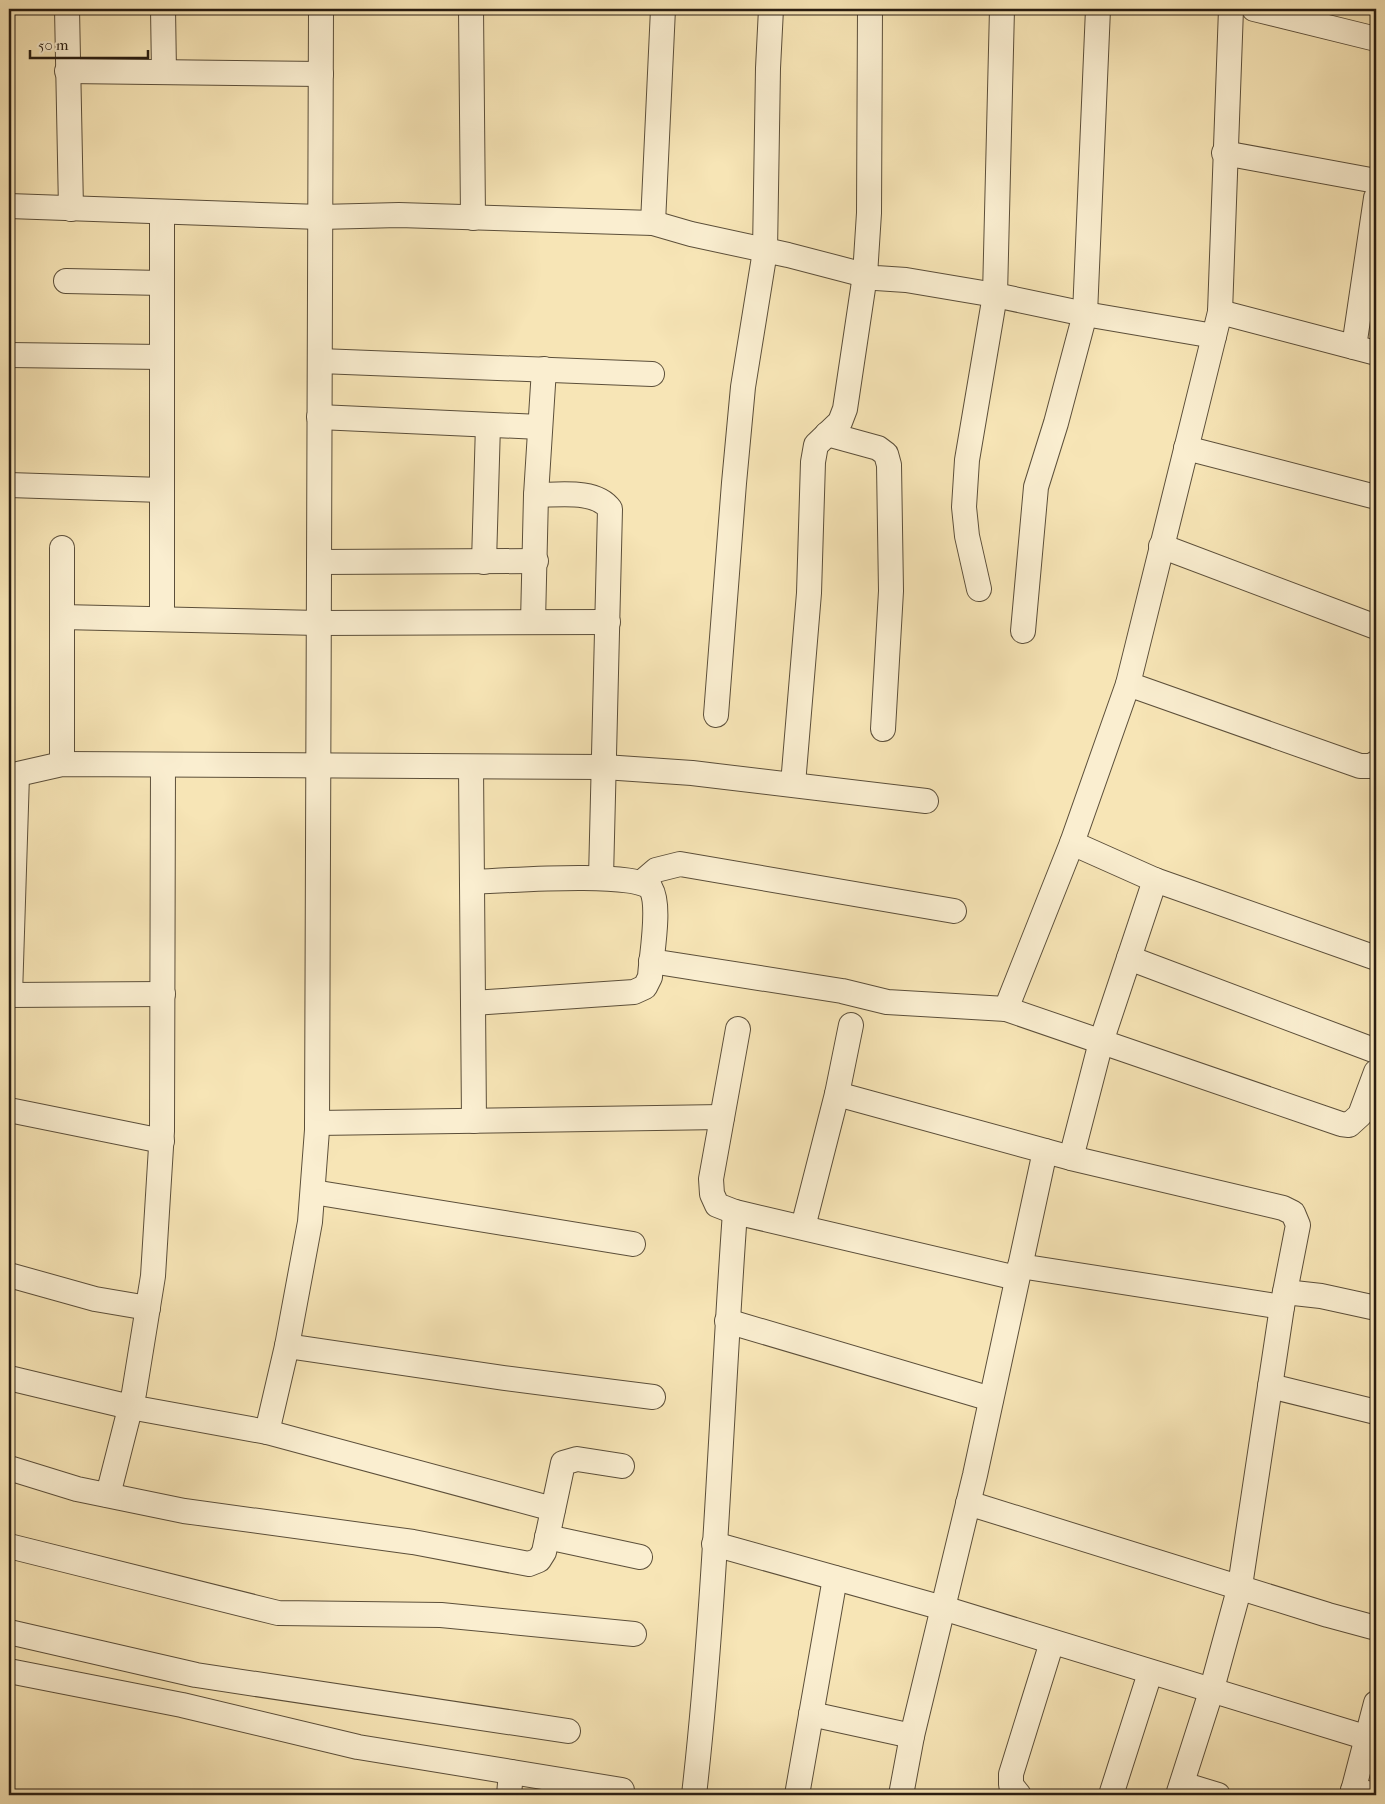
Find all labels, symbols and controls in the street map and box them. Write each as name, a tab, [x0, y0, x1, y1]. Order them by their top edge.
scale bar	[30, 28, 148, 60]
text: 50 m	[38, 36, 69, 54]

